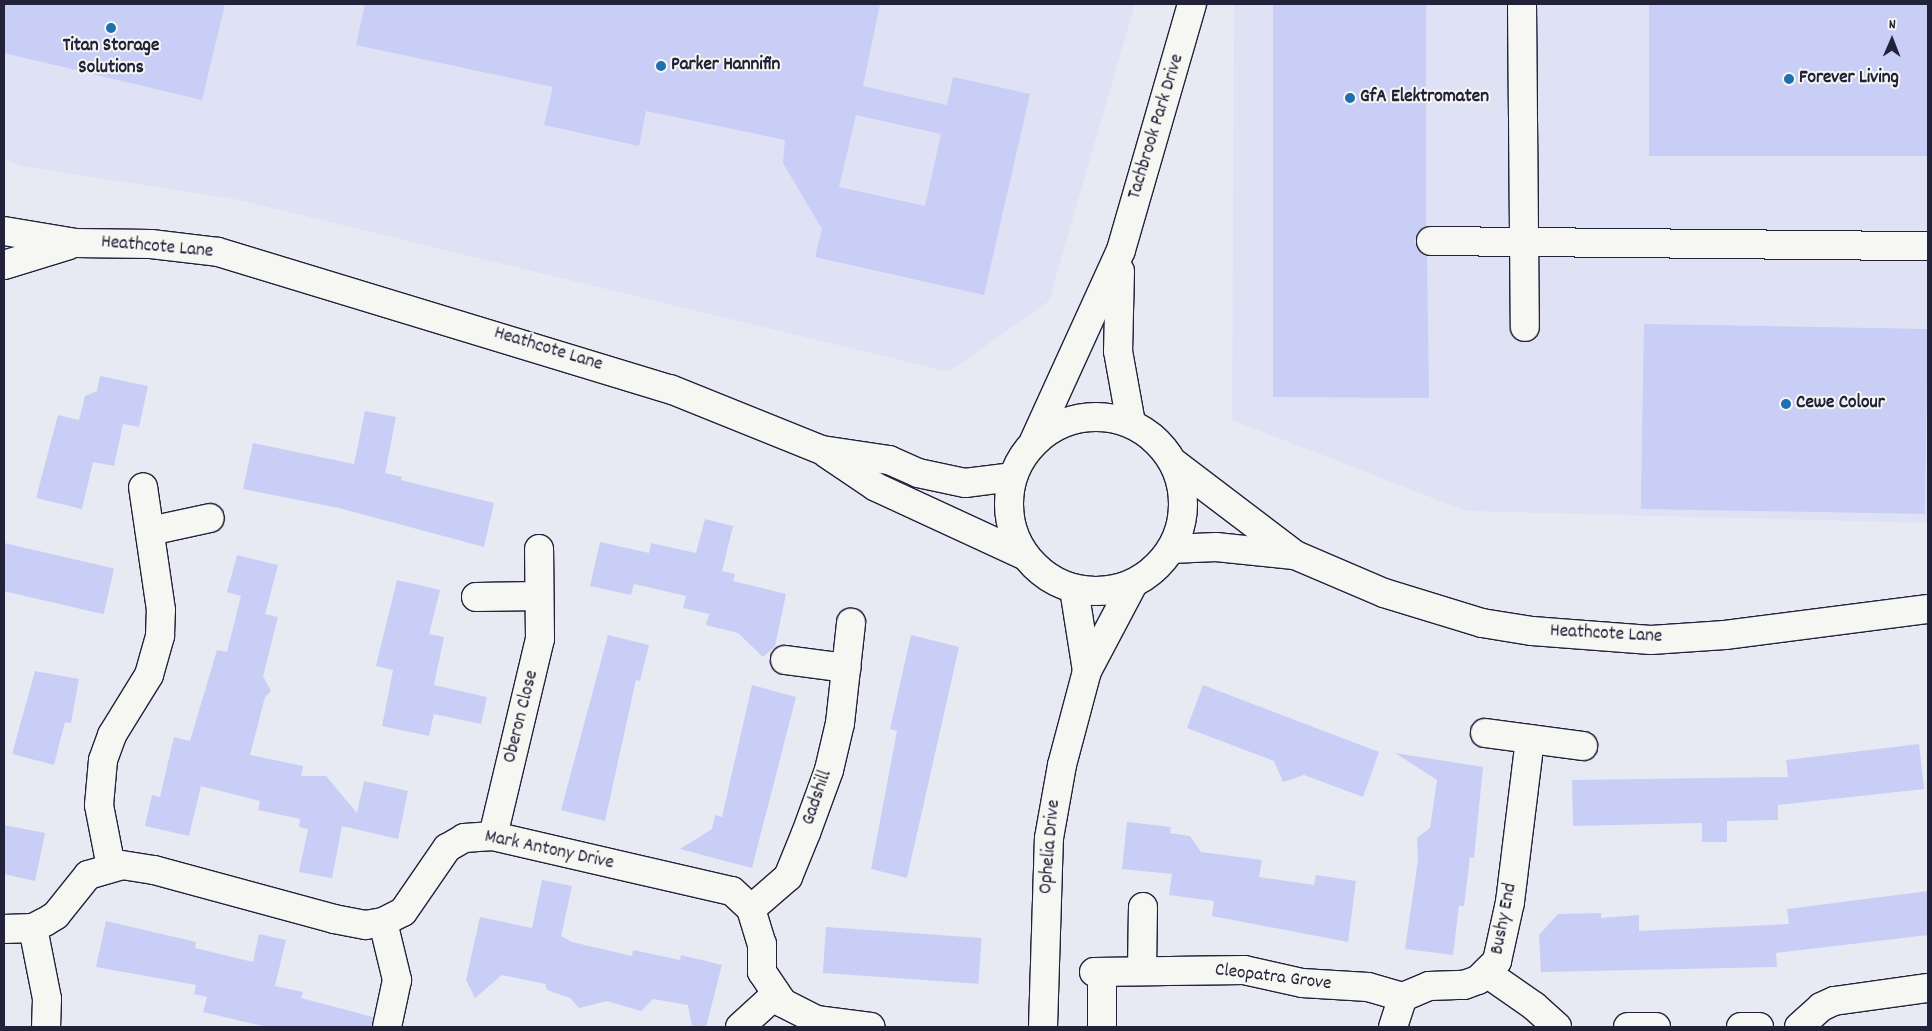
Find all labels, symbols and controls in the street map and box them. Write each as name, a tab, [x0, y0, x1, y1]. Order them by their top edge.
north arrow	[1867, 15, 1917, 65]
text: N	[1889, 15, 1896, 35]
marker: Titan Storage Solutions	[105, 22, 117, 34]
place label: Titan Storage Solutions	[63, 36, 159, 80]
street label: Tachbrook Park Drive	[1124, 52, 1190, 202]
place label: Parker Hannifin	[671, 55, 780, 77]
marker: Parker Hannifin	[655, 60, 667, 72]
place label: Forever Living	[1799, 68, 1899, 90]
marker: Forever Living	[1783, 73, 1795, 85]
place label: GfA Elektromaten	[1360, 87, 1489, 109]
marker: GfA Elektromaten	[1344, 92, 1356, 104]
street label: Heathcote Lane	[100, 232, 214, 264]
street label: Heathcote Lane	[491, 323, 605, 377]
place label: Cewe Colour	[1796, 393, 1885, 415]
marker: Cewe Colour	[1780, 398, 1792, 410]
street label: Heathcote Lane	[1549, 621, 1663, 649]
street label: Oberon Close	[499, 668, 545, 766]
street label: Gadshill	[798, 768, 838, 828]
street label: Ophelia Drive	[1036, 799, 1066, 895]
street label: Mark Antony Drive	[482, 826, 616, 876]
street label: Bushy End	[1487, 881, 1523, 957]
street label: Cleopatra Grove	[1213, 960, 1333, 996]

